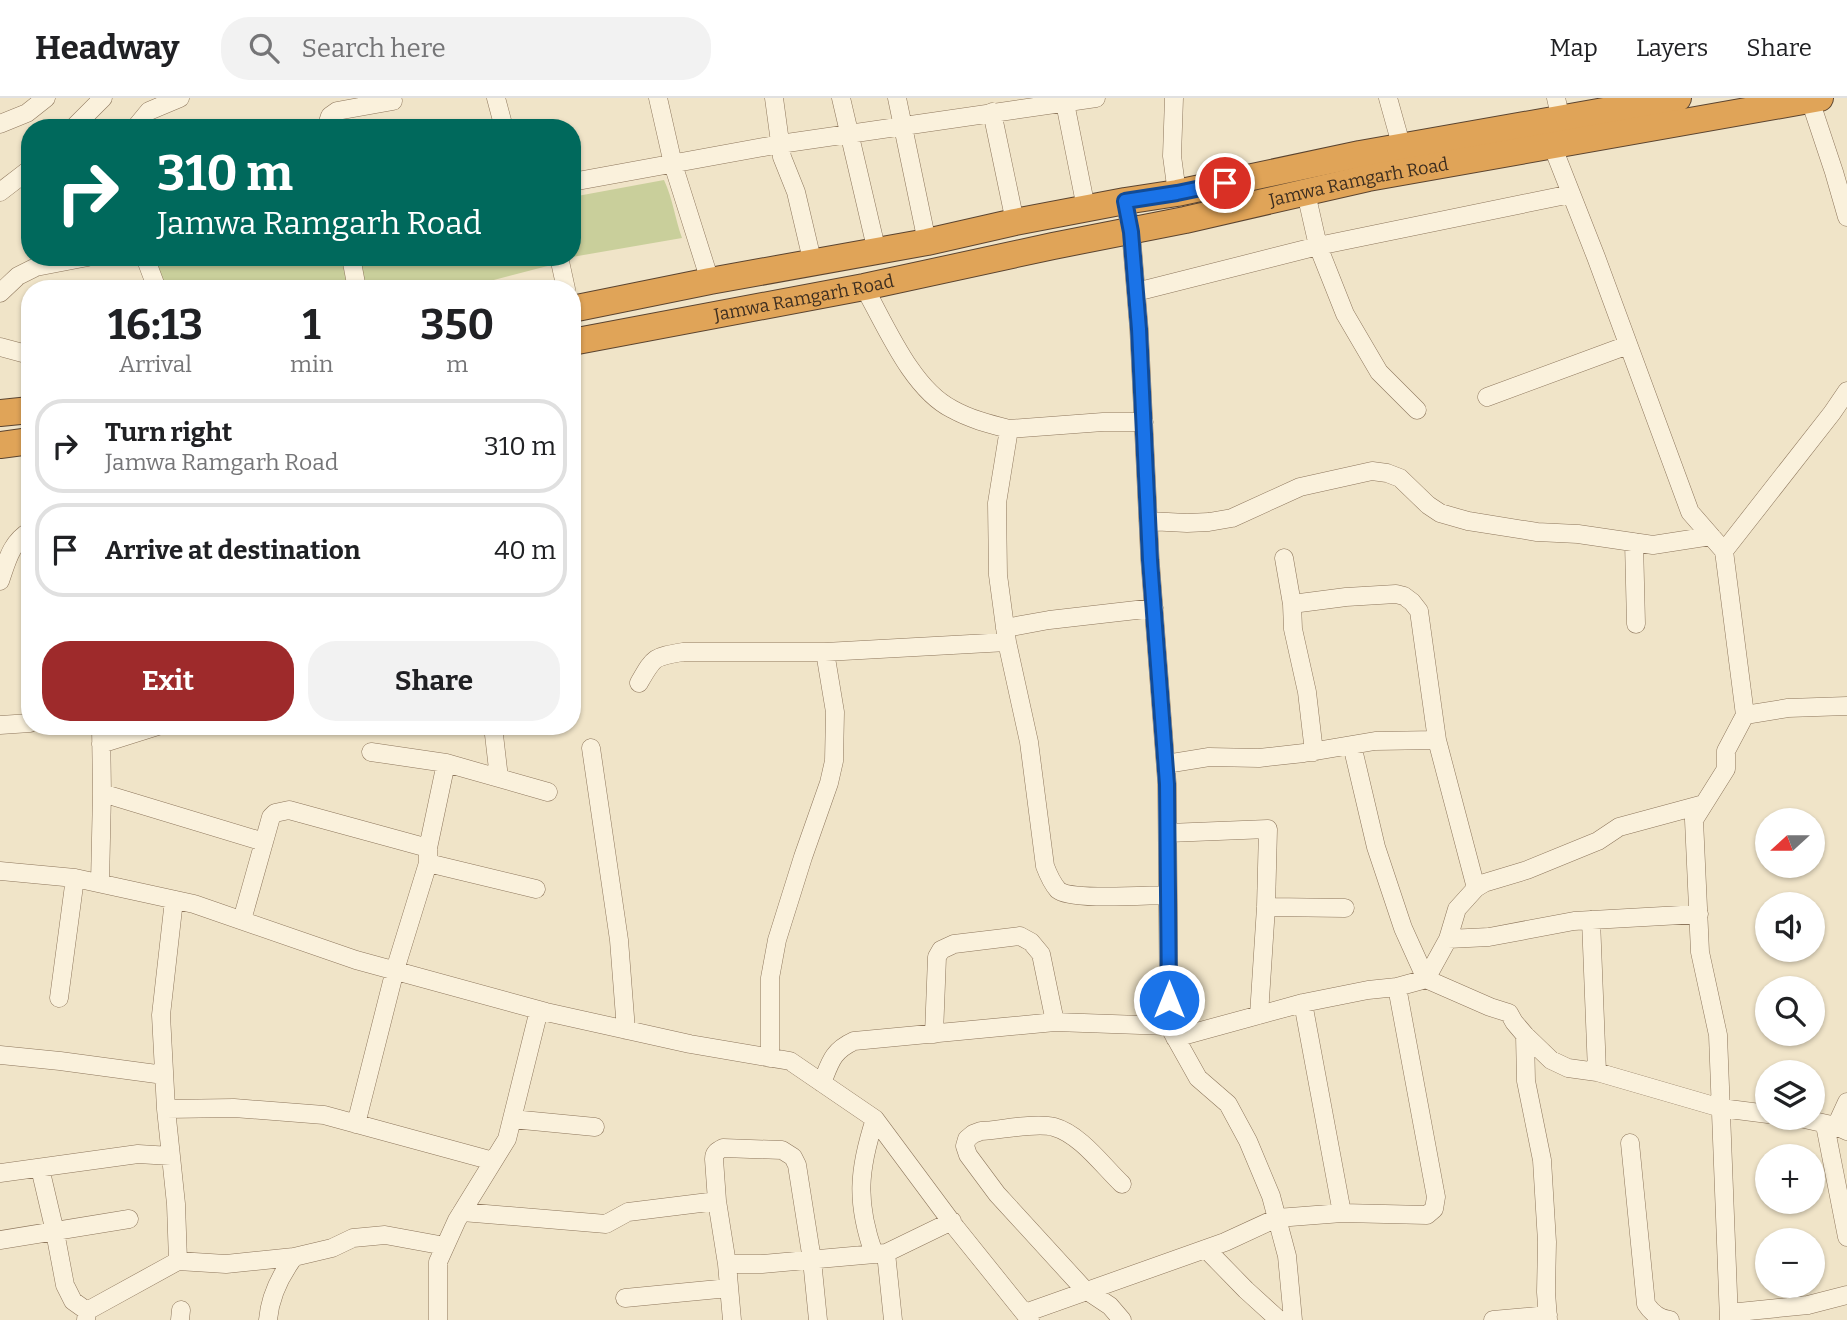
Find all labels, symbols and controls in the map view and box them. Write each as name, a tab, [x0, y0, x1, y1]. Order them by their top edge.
search box	[221, 17, 711, 80]
text: Headway	[35, 28, 179, 68]
icon: search	[245, 29, 283, 67]
text: Search here	[301, 33, 446, 64]
text: Map	[1550, 34, 1598, 62]
text: Layers	[1636, 34, 1708, 62]
text: Share	[1746, 34, 1812, 62]
text: 310 m	[157, 144, 293, 203]
icon: right	[42, 147, 133, 238]
pin	[1195, 153, 1255, 213]
street label: Jamwa Ramgarh Road	[1266, 153, 1451, 212]
icon: arrive	[1206, 164, 1244, 202]
text: Jamwa Ramgarh Road	[157, 204, 482, 242]
street label: Jamwa Ramgarh Road	[711, 270, 896, 326]
text: 16:13	[108, 300, 203, 350]
text: 1	[303, 300, 321, 350]
text: 350	[420, 300, 494, 350]
text: Arrival	[119, 350, 192, 378]
text: min	[290, 350, 333, 378]
text: m	[446, 350, 468, 378]
text: Turn right	[105, 417, 232, 448]
icon: right	[46, 427, 84, 465]
text: 310 m	[484, 431, 556, 462]
text: Jamwa Ramgarh Road	[105, 448, 338, 476]
icon: arrive	[46, 531, 84, 569]
text: Arrive at destination	[105, 535, 360, 566]
text: 40 m	[494, 535, 556, 566]
button: Exit	[42, 641, 294, 721]
button: Share	[308, 641, 560, 721]
north arrow	[1755, 808, 1825, 878]
map controls	[1755, 808, 1825, 1298]
button: sound	[1755, 892, 1825, 962]
position arrow	[1132, 963, 1206, 1037]
button: search	[1755, 976, 1825, 1046]
button: layers	[1755, 1060, 1825, 1130]
button: +	[1755, 1144, 1825, 1214]
button: −	[1755, 1228, 1825, 1298]

